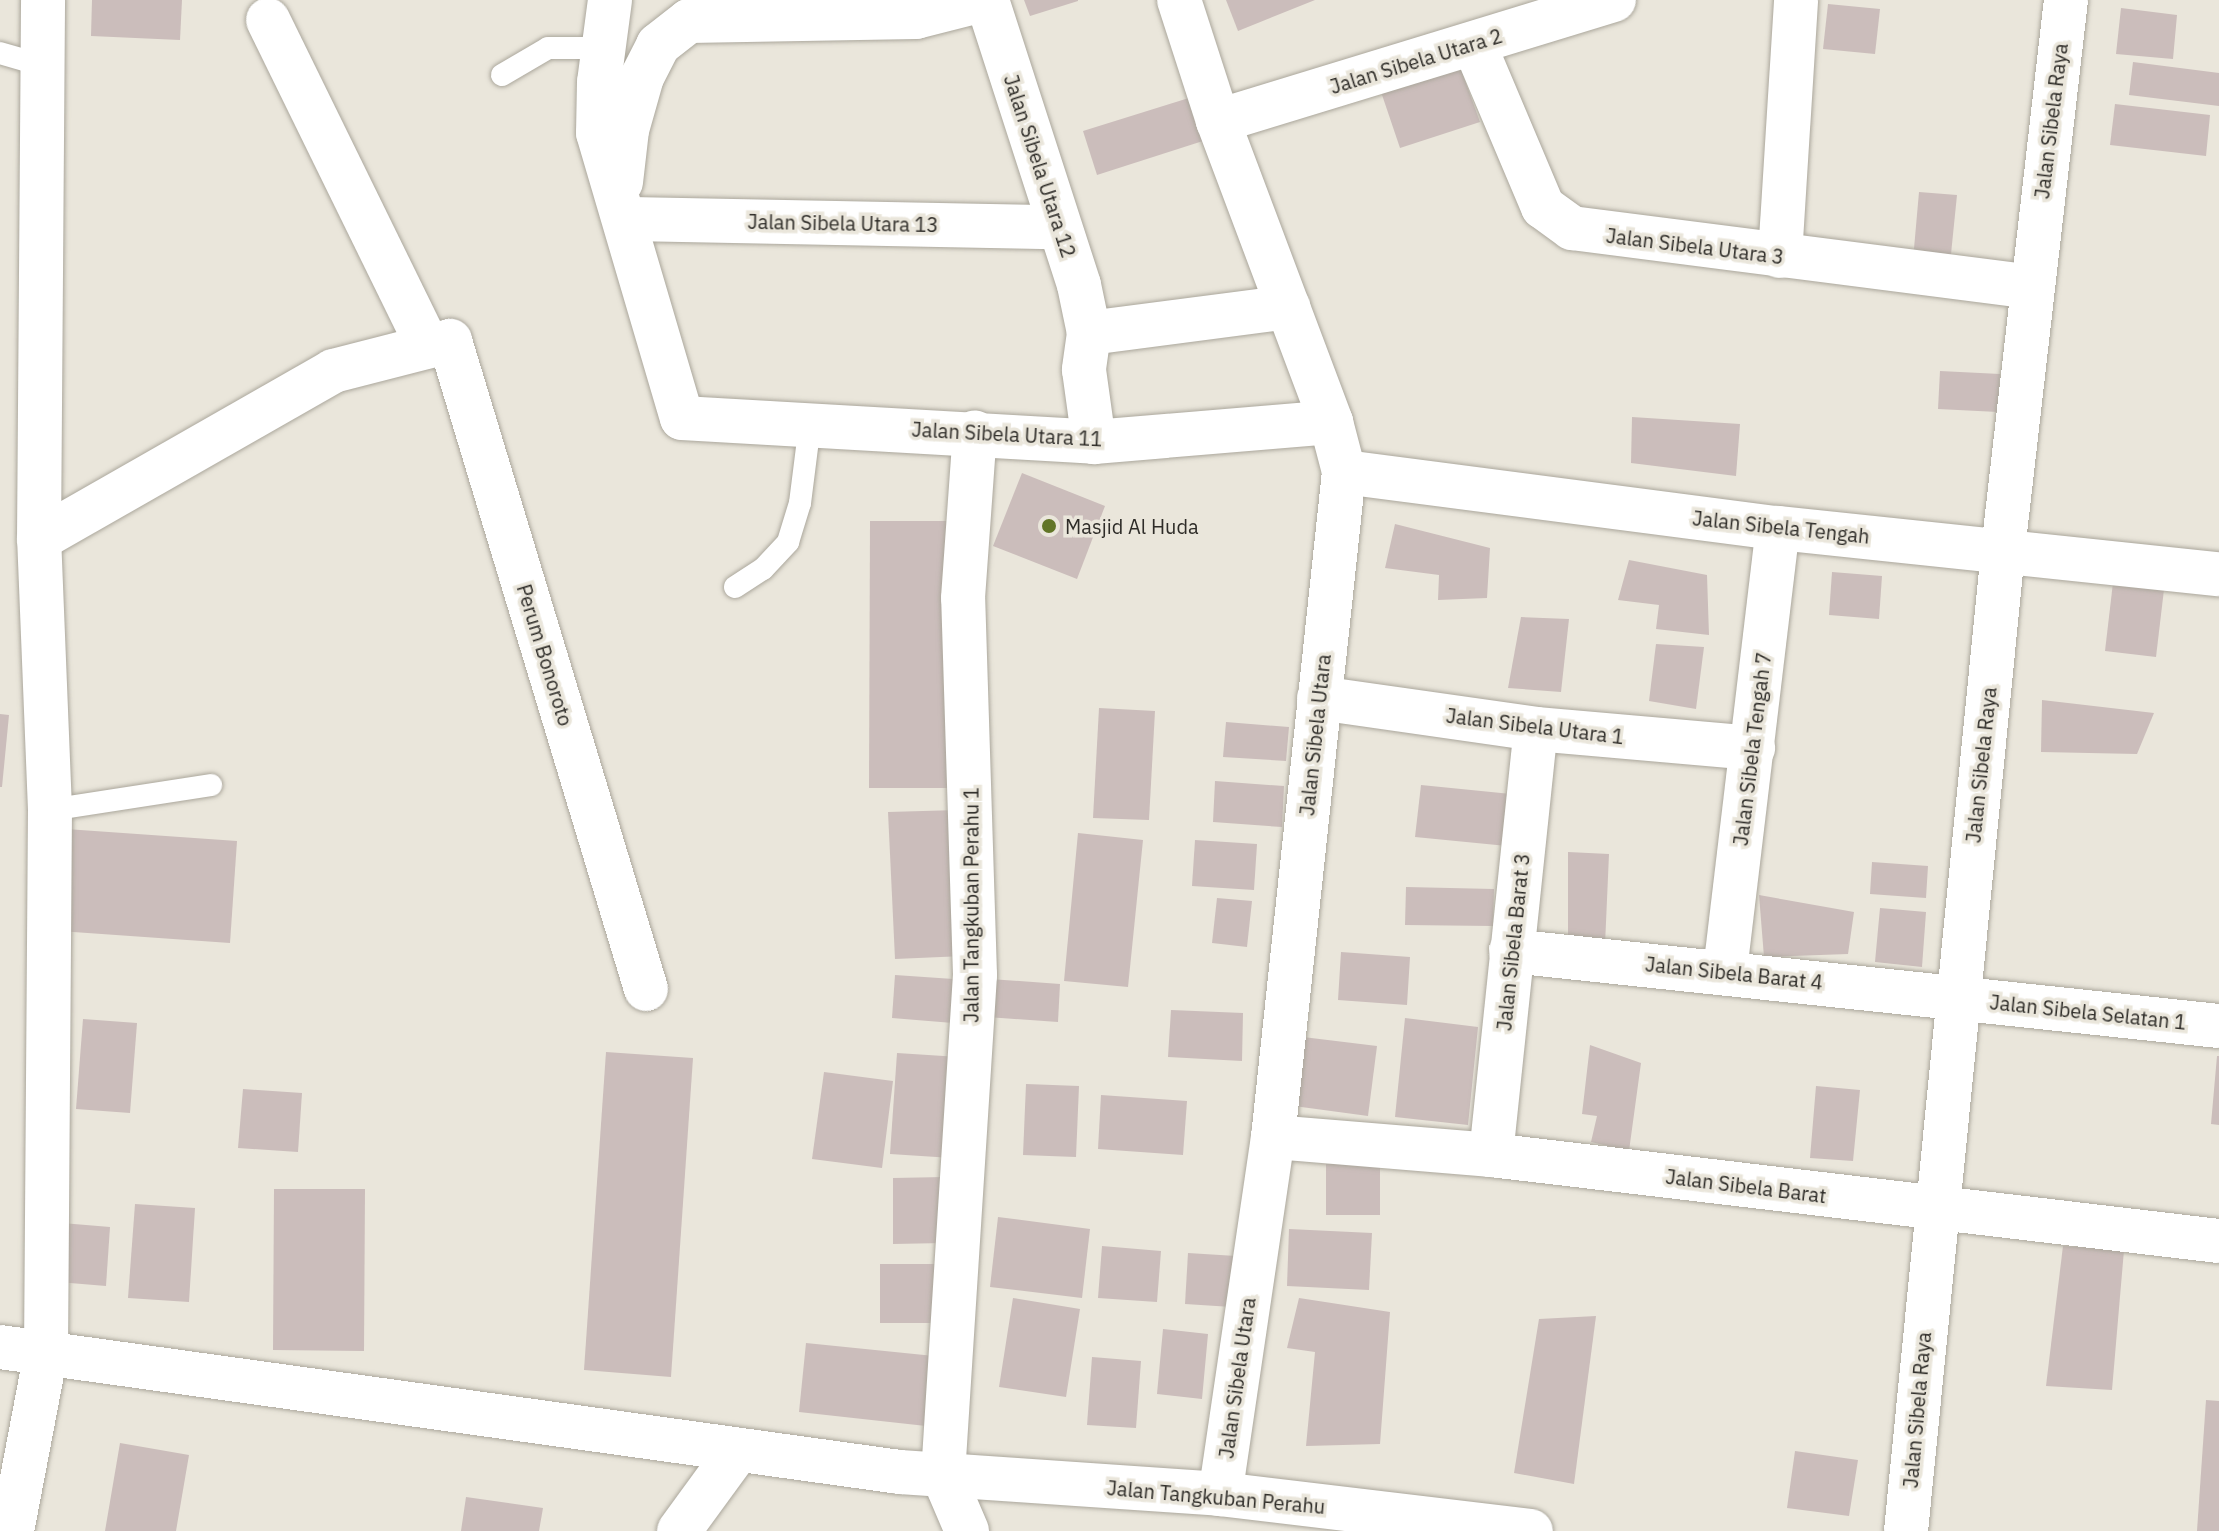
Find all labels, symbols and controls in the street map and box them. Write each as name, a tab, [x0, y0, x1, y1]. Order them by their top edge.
street label: Jalan Sibela Utara 2	[1327, 23, 1505, 99]
street label: Jalan Sibela Raya	[2030, 42, 2072, 200]
street label: Jalan Sibela Utara 12	[999, 71, 1081, 261]
street label: Jalan Sibela Utara 13	[747, 209, 939, 237]
street label: Jalan Sibela Utara 3	[1605, 223, 1785, 269]
street label: Jalan Sibela Utara 11	[911, 417, 1103, 451]
street label: Jalan Sibela Tengah	[1691, 506, 1871, 548]
place label: Masjid Al Huda	[1065, 514, 1199, 538]
marker: Masjid Al Huda	[1040, 517, 1058, 535]
street label: Perum Bonoroto	[512, 581, 578, 729]
street label: Jalan Sibela Tengah 7	[1728, 651, 1776, 847]
street label: Jalan Sibela Utara	[1295, 653, 1335, 817]
street label: Jalan Sibela Raya	[1961, 686, 2001, 844]
street label: Jalan Sibela Utara 1	[1445, 703, 1625, 749]
street label: Jalan Tangkuban Perahu 1	[959, 787, 983, 1023]
street label: Jalan Sibela Barat 3	[1492, 852, 1534, 1032]
street label: Jalan Sibela Barat 4	[1644, 952, 1824, 994]
street label: Jalan Sibela Selatan 1	[1988, 990, 2188, 1034]
street label: Jalan Sibela Barat	[1664, 1164, 1828, 1208]
street label: Jalan Sibela Utara	[1214, 1296, 1260, 1460]
street label: Jalan Sibela Raya	[1898, 1331, 1936, 1489]
street label: Jalan Tangkuban Perahu	[1106, 1475, 1326, 1519]

